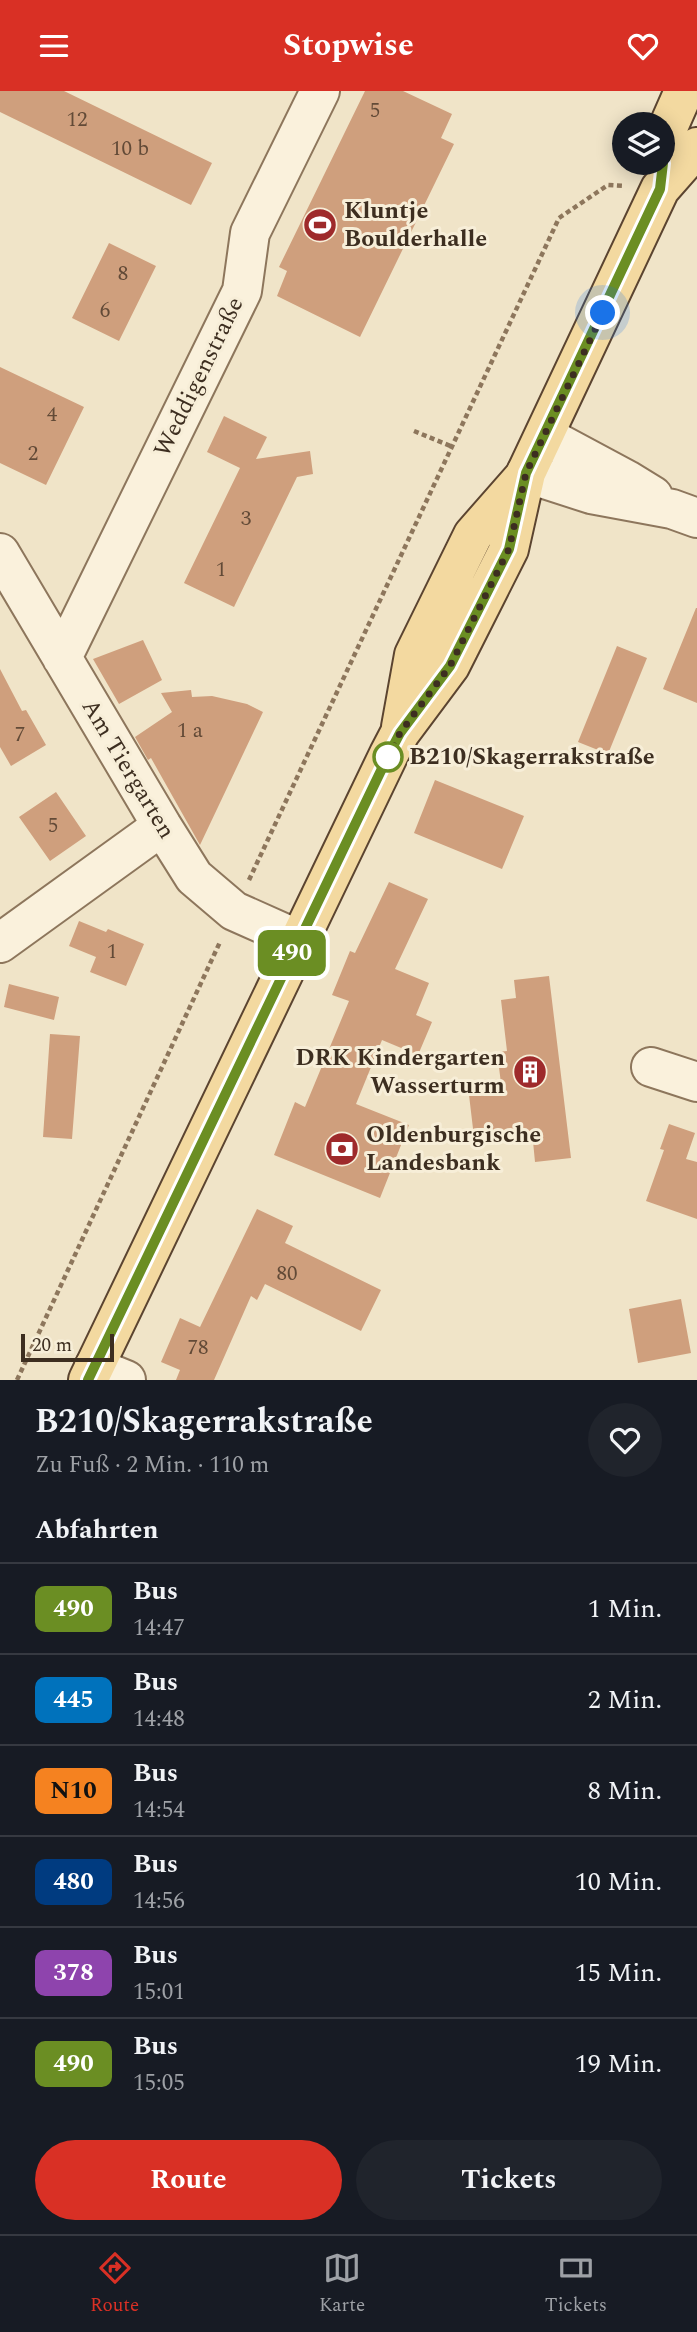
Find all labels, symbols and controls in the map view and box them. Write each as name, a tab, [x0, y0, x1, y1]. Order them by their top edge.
text: Stopwise	[283, 21, 414, 70]
icon: menu	[35, 27, 73, 65]
icon: heart	[624, 27, 662, 65]
house number: 5	[370, 95, 380, 127]
house number: 12	[67, 104, 88, 136]
map controls	[612, 112, 675, 175]
button: layers	[612, 112, 675, 175]
house number: 10 b	[111, 133, 149, 165]
place label: Kluntje Boulderhalle	[344, 193, 487, 257]
sports icon: Kluntje Boulderhalle	[301, 206, 339, 244]
house number: 8	[118, 258, 128, 290]
street label: Weddigenstraße	[145, 291, 253, 463]
house number: 6	[100, 295, 110, 327]
your location	[585, 295, 620, 330]
house number: 4	[47, 399, 58, 431]
house number: 2	[28, 438, 38, 470]
house number: 3	[241, 503, 252, 535]
house number: 1	[216, 554, 226, 586]
street label: Am Tiergarten	[72, 692, 184, 846]
house number: 1 a	[177, 715, 204, 747]
house number: 7	[15, 719, 25, 751]
place label: B210/Skagerrakstraße	[409, 739, 655, 775]
marker: B210/Skagerrakstraße	[373, 742, 403, 772]
house number: 5	[48, 810, 58, 842]
line badge: 490	[252, 930, 332, 976]
text: 490	[272, 935, 312, 971]
house number: 1	[107, 936, 117, 968]
place label: DRK Kindergarten Wasserturm	[295, 1040, 505, 1104]
building icon: DRK Kindergarten Wasserturm	[511, 1053, 549, 1091]
place label: Oldenburgische Landesbank	[366, 1117, 541, 1181]
bank icon: Oldenburgische Landesbank	[323, 1130, 361, 1168]
house number: 80	[277, 1258, 298, 1290]
scale bar	[21, 1331, 114, 1363]
text: 20 m	[32, 1331, 72, 1360]
house number: 78	[188, 1332, 209, 1364]
text: B210/Skagerrakstraße	[35, 1397, 373, 1447]
button: heart	[588, 1403, 662, 1477]
text: Zu Fuß · 2 Min. · 110 m	[35, 1448, 269, 1483]
text: Abfahrten	[35, 1510, 159, 1550]
text: Bus	[133, 1571, 178, 1611]
text: 1 Min.	[588, 1589, 662, 1629]
text: 490	[53, 1591, 94, 1627]
text: 14:47	[133, 1611, 185, 1646]
text: Bus	[133, 1662, 178, 1702]
text: 2 Min.	[588, 1680, 662, 1720]
text: 445	[53, 1682, 94, 1718]
text: 14:48	[133, 1702, 185, 1737]
text: Bus	[133, 1753, 178, 1793]
text: 8 Min.	[588, 1771, 662, 1811]
text: N10	[50, 1773, 97, 1809]
text: 14:54	[133, 1793, 185, 1828]
text: Bus	[133, 1844, 178, 1884]
text: 10 Min.	[575, 1862, 662, 1902]
text: 480	[53, 1864, 94, 1900]
text: 14:56	[133, 1884, 185, 1919]
text: Bus	[133, 1935, 178, 1975]
text: 15 Min.	[575, 1953, 662, 1993]
text: 378	[53, 1955, 94, 1991]
text: 15:01	[133, 1975, 185, 2010]
text: Bus	[133, 2026, 178, 2066]
text: 19 Min.	[575, 2044, 662, 2084]
text: 490	[53, 2046, 94, 2082]
text: 15:05	[133, 2066, 185, 2101]
button: Route	[35, 2140, 342, 2220]
button: Tickets	[356, 2140, 662, 2220]
tab: Route	[90, 2249, 139, 2320]
tab: Karte	[319, 2249, 365, 2320]
tab: Tickets	[545, 2249, 607, 2320]

